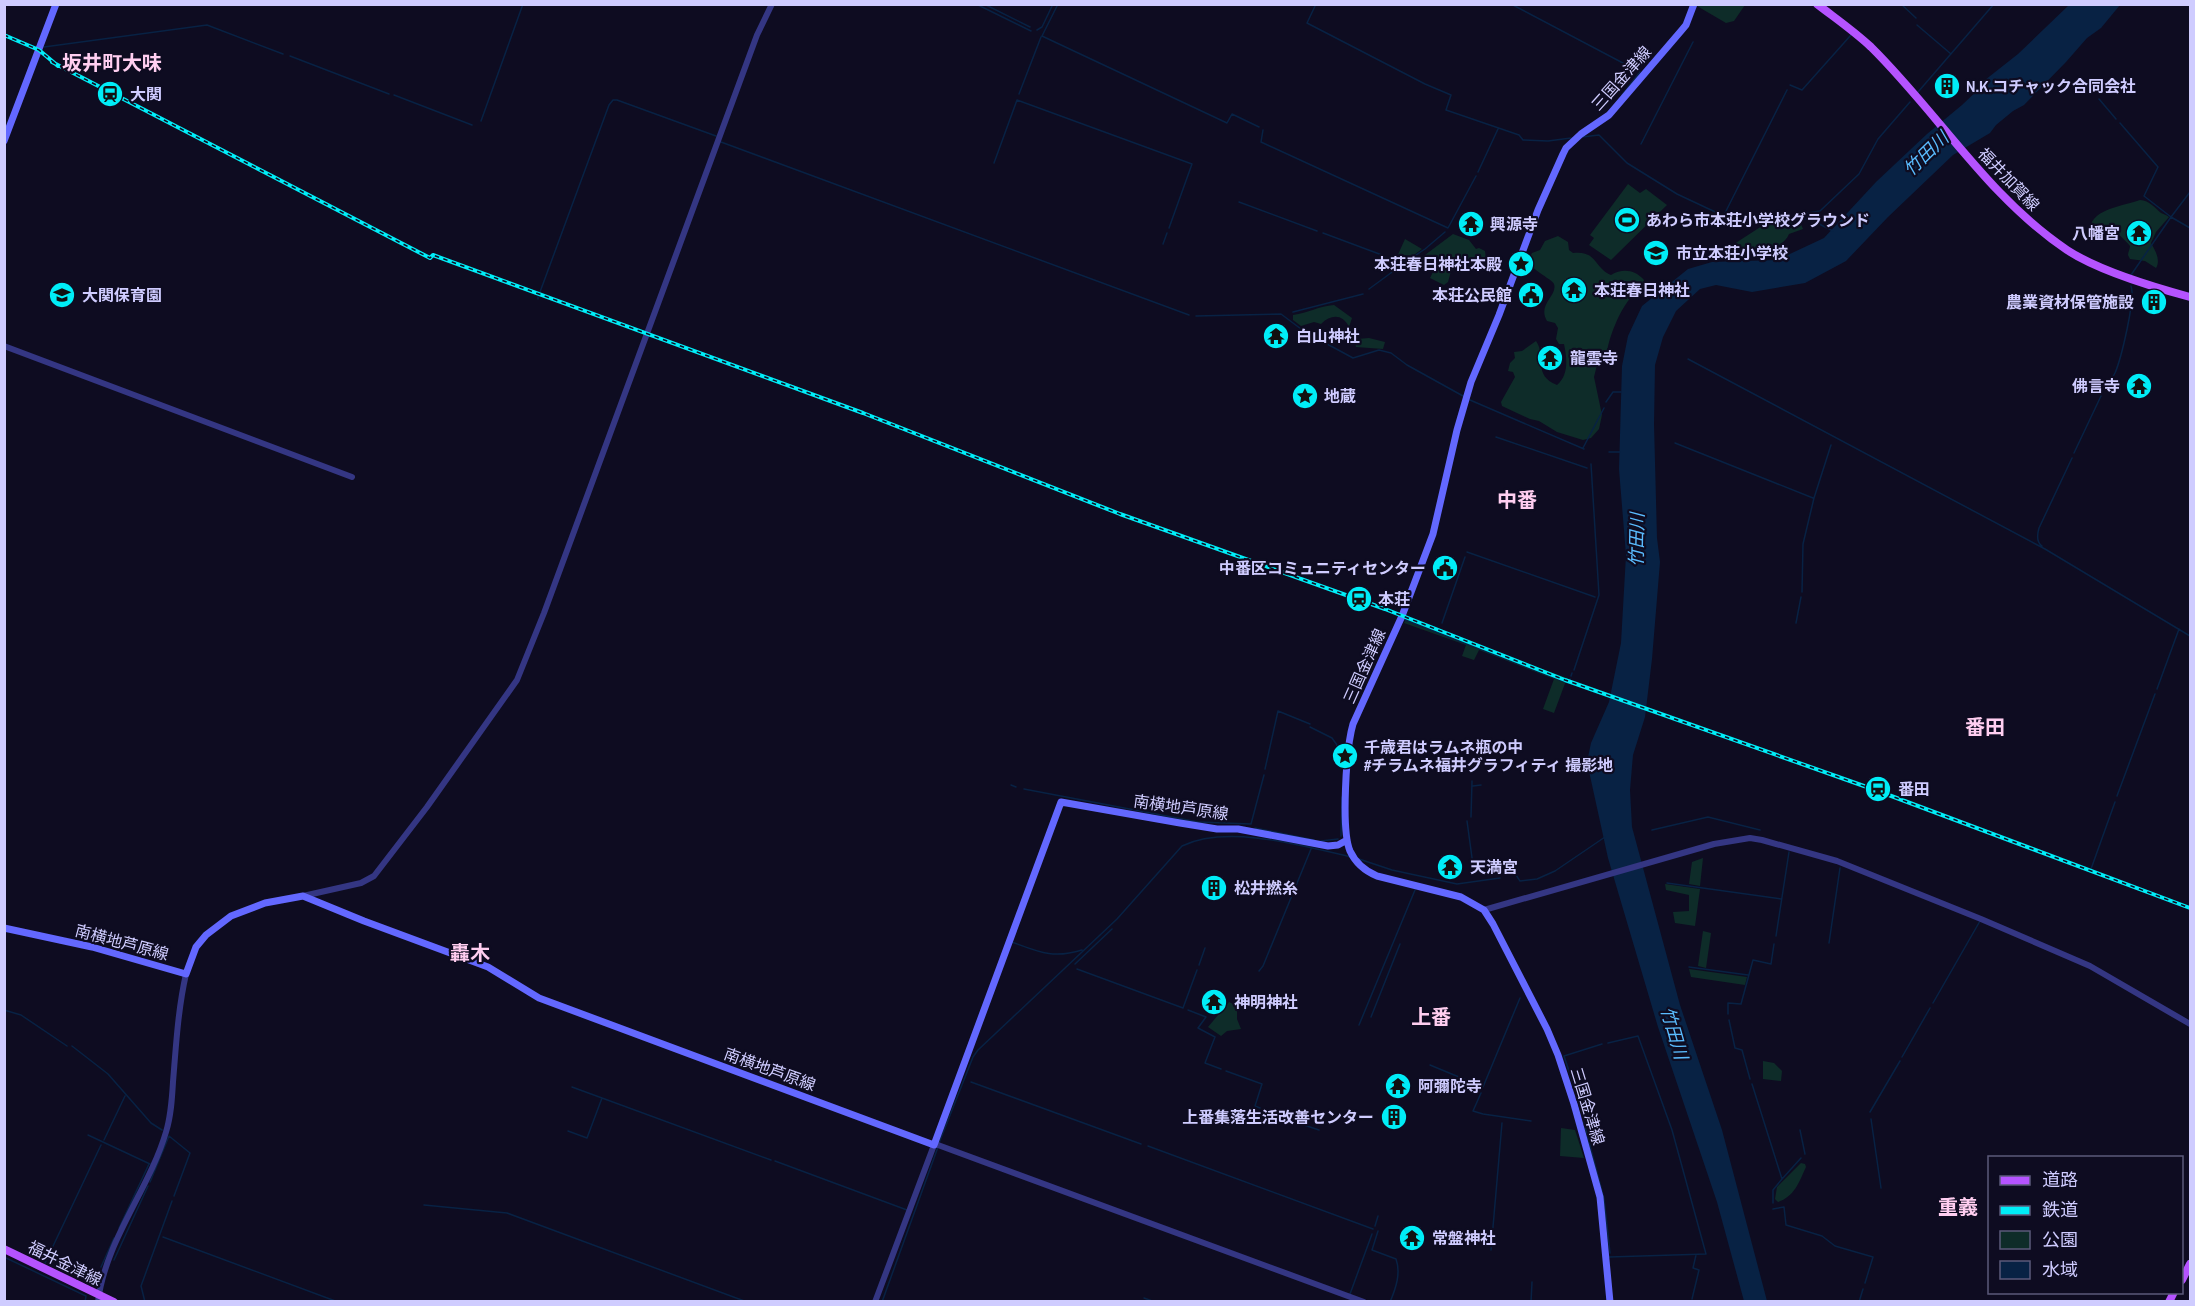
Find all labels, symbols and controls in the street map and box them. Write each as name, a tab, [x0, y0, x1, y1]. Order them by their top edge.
street label: 三国金津線	[1586, 41, 1656, 115]
district label: 坂井町大味	[62, 49, 162, 76]
building icon: N.K.コチャック合同会社	[1932, 71, 1962, 101]
place label: N.K.コチャック合同会社	[1966, 75, 2136, 97]
station icon: 大関	[95, 79, 125, 109]
place label: 大関	[130, 83, 162, 105]
water label: 竹田川	[1898, 125, 1955, 181]
street label: 福井加賀線	[1973, 143, 2045, 215]
sports icon: あわら市本荘小学校グラウンド	[1612, 205, 1642, 235]
temple icon: 興源寺	[1456, 209, 1486, 239]
place label: あわら市本荘小学校グラウンド	[1646, 209, 1870, 231]
place label: 興源寺	[1490, 213, 1538, 235]
temple icon: 八幡宮	[2124, 218, 2154, 248]
place label: 八幡宮	[2072, 222, 2120, 244]
school or university icon: 市立本荘小学校	[1641, 238, 1671, 268]
place label: 市立本荘小学校	[1676, 242, 1788, 264]
place icon: 本荘春日神社本殿	[1506, 249, 1536, 279]
place label: 本荘春日神社本殿	[1374, 253, 1502, 275]
temple icon: 本荘春日神社	[1559, 275, 1589, 305]
place label: 本荘春日神社	[1594, 279, 1690, 301]
school or university icon: 大関保育園	[47, 280, 77, 310]
public building icon: 本荘公民館	[1516, 280, 1546, 310]
place label: 大関保育園	[82, 284, 162, 306]
place label: 本荘公民館	[1432, 284, 1512, 306]
building icon: 農業資材保管施設	[2139, 287, 2169, 317]
place label: 農業資材保管施設	[2006, 291, 2134, 313]
temple icon: 白山神社	[1261, 321, 1291, 351]
place label: 白山神社	[1296, 325, 1360, 347]
temple icon: 龍雲寺	[1535, 343, 1565, 373]
place label: 龍雲寺	[1570, 347, 1618, 369]
temple icon: 佛言寺	[2124, 371, 2154, 401]
place label: 佛言寺	[2072, 375, 2120, 397]
place icon: 地蔵	[1290, 381, 1320, 411]
place label: 地蔵	[1324, 385, 1356, 407]
district label: 中番	[1497, 486, 1537, 513]
water label: 竹田川	[1624, 511, 1650, 567]
public building icon: 中番区コミュニティセンター	[1430, 553, 1460, 583]
place label: 中番区コミュニティセンター	[1219, 557, 1426, 579]
station icon: 本荘	[1344, 584, 1374, 614]
place label: 本荘	[1378, 588, 1410, 610]
street label: 三国金津線	[1338, 625, 1390, 707]
district label: 番田	[1965, 713, 2005, 740]
place label: 千歳君はラムネ瓶の中 #チラムネ福井グラフィティ 撮影地	[1364, 736, 1613, 776]
place icon: 千歳君はラムネ瓶の中 #チラムネ福井グラフィティ 撮影地	[1330, 741, 1360, 771]
station icon: 番田	[1863, 774, 1893, 804]
place label: 番田	[1898, 778, 1930, 800]
street label: 南横地芦原線	[1132, 789, 1230, 825]
temple icon: 天満宮	[1435, 852, 1465, 882]
place label: 天満宮	[1470, 856, 1518, 878]
building icon: 松井撚糸	[1199, 873, 1229, 903]
place label: 松井撚糸	[1234, 877, 1298, 899]
street label: 南横地芦原線	[73, 919, 171, 965]
district label: 轟木	[450, 939, 490, 966]
temple icon: 神明神社	[1199, 987, 1229, 1017]
place label: 神明神社	[1234, 991, 1298, 1013]
district label: 上番	[1411, 1003, 1451, 1030]
water label: 竹田川	[1655, 1003, 1694, 1064]
street label: 南横地芦原線	[721, 1042, 819, 1096]
street label: 三国金津線	[1566, 1065, 1610, 1147]
temple icon: 阿彌陀寺	[1383, 1071, 1413, 1101]
place label: 阿彌陀寺	[1418, 1075, 1482, 1097]
building icon: 上番集落生活改善センター	[1379, 1102, 1409, 1132]
place label: 上番集落生活改善センター	[1182, 1106, 1374, 1128]
legend	[1988, 1156, 2183, 1294]
text: 道路	[2042, 1167, 2078, 1192]
district label: 重義	[1938, 1193, 1978, 1220]
text: 鉄道	[2042, 1197, 2078, 1222]
temple icon: 常盤神社	[1397, 1223, 1427, 1253]
place label: 常盤神社	[1432, 1227, 1496, 1249]
text: 公園	[2042, 1227, 2078, 1252]
street label: 福井金津線	[24, 1236, 106, 1290]
text: 水域	[2042, 1257, 2078, 1282]

